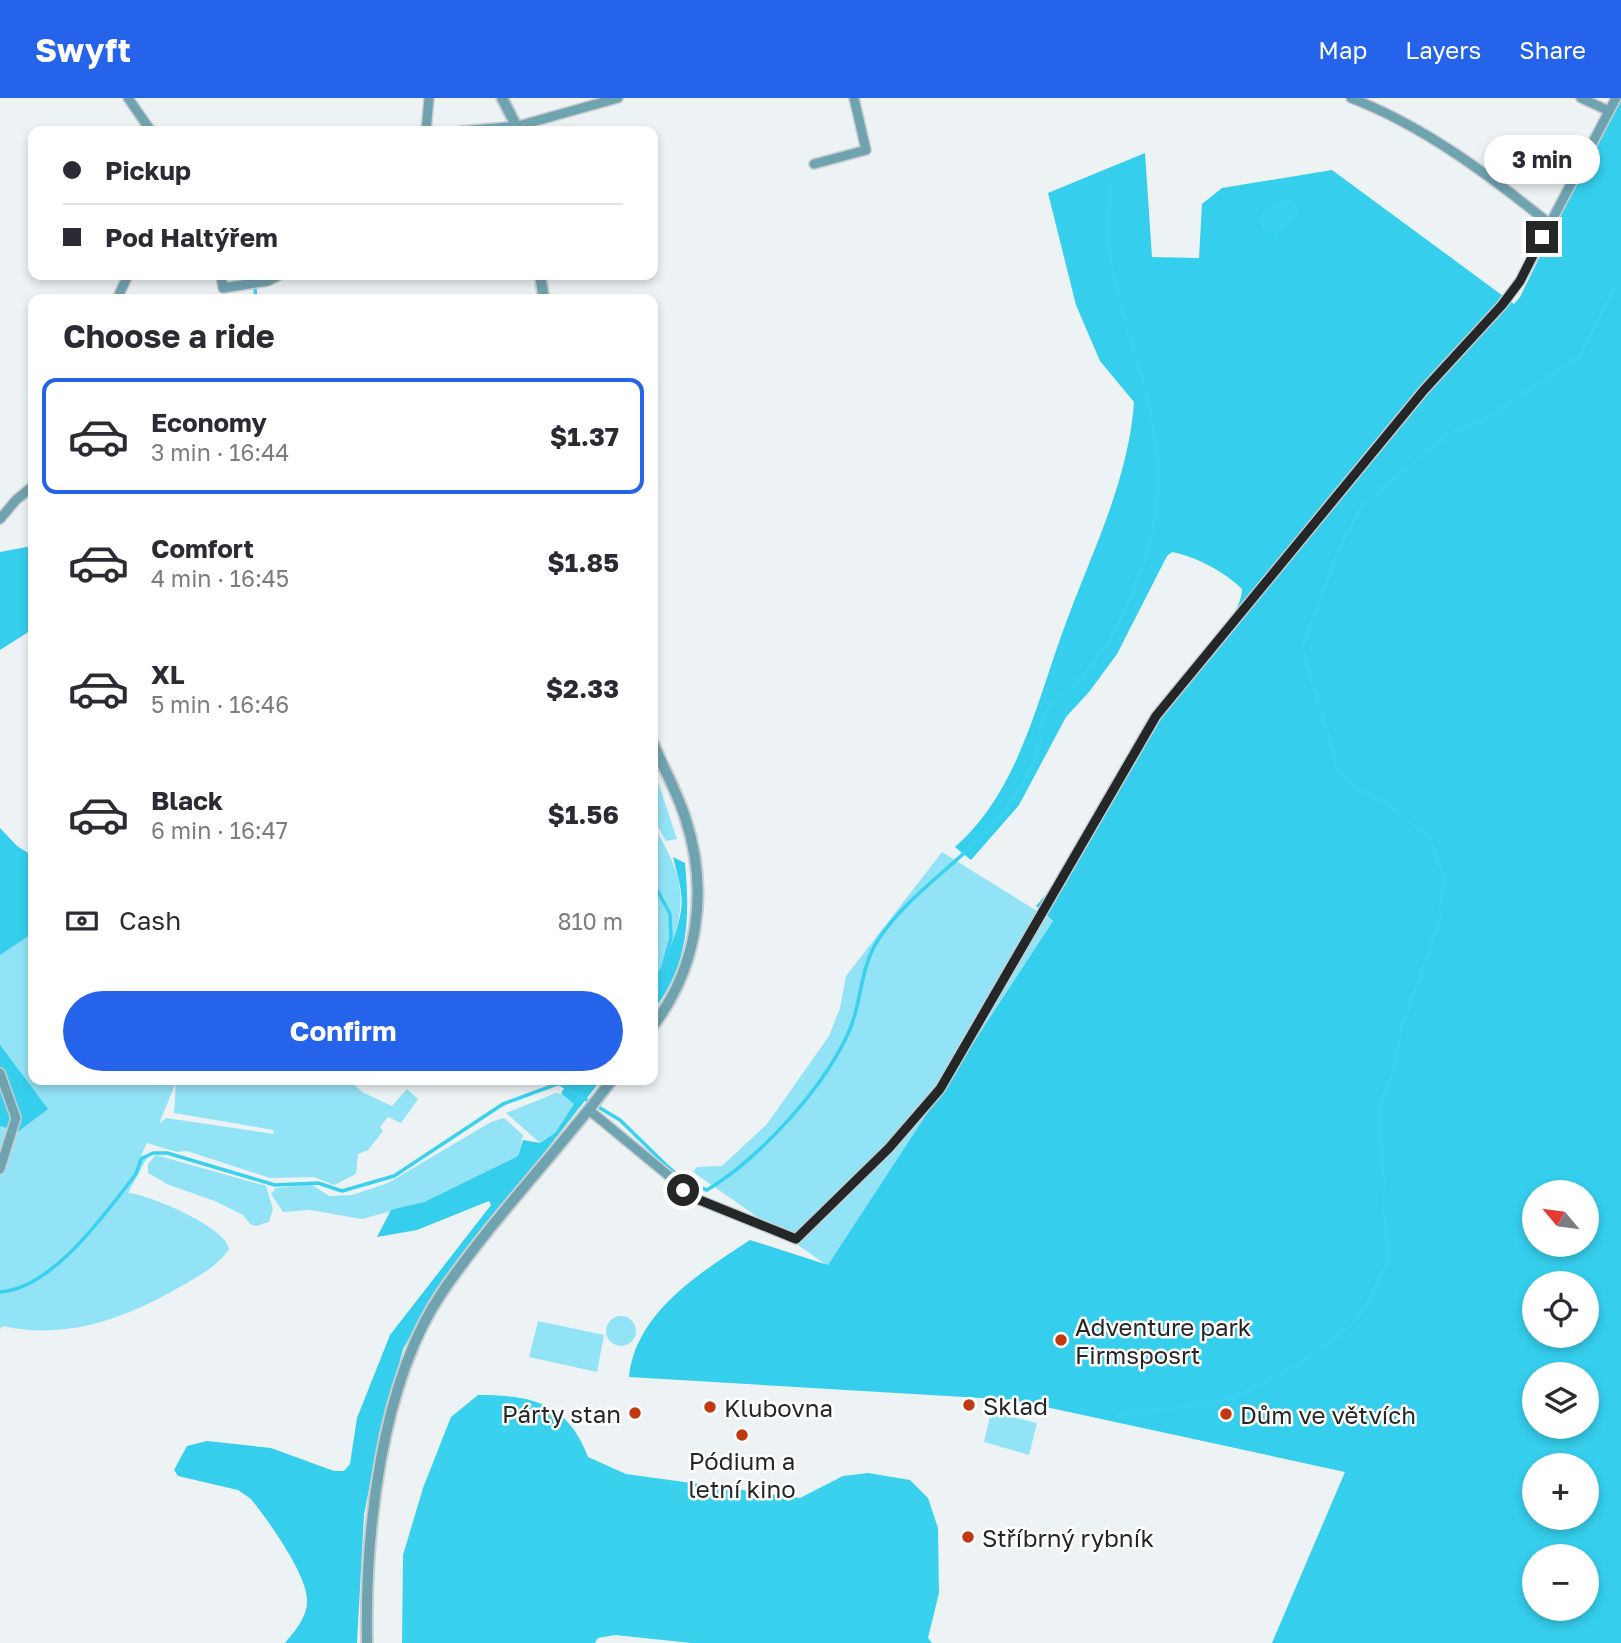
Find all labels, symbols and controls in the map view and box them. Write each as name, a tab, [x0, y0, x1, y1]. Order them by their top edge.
text: Swyft	[35, 30, 131, 69]
text: Map	[1318, 35, 1367, 64]
text: Layers	[1405, 35, 1481, 64]
text: Share	[1519, 35, 1586, 64]
callout: 3 min	[1484, 136, 1600, 184]
text: 3 min	[1512, 145, 1572, 173]
text: Pickup	[105, 155, 191, 186]
route end	[1526, 221, 1558, 253]
text: Pod Haltýřem	[105, 222, 278, 253]
text: Choose a ride	[63, 317, 275, 355]
icon: car	[67, 405, 130, 468]
text: Economy	[151, 407, 267, 438]
text: $1.37	[550, 421, 619, 452]
text: 3 min · 16:44	[151, 438, 289, 466]
icon: car	[67, 531, 130, 594]
text: Comfort	[151, 533, 254, 564]
text: $1.85	[547, 547, 619, 578]
text: 4 min · 16:45	[151, 564, 289, 592]
icon: car	[67, 657, 130, 720]
text: XL	[151, 659, 185, 690]
text: $2.33	[546, 673, 619, 704]
text: 5 min · 16:46	[151, 690, 289, 718]
icon: car	[67, 783, 130, 846]
text: Black	[151, 785, 223, 816]
text: $1.56	[547, 799, 619, 830]
text: 6 min · 16:47	[151, 816, 288, 844]
icon: cash	[63, 902, 101, 940]
text: Cash	[119, 905, 181, 936]
text: 810 m	[557, 907, 623, 935]
button: Confirm	[63, 991, 623, 1071]
route start	[667, 1174, 699, 1206]
north arrow	[1522, 1180, 1600, 1256]
map controls	[1522, 1180, 1599, 1621]
button: locate	[1522, 1271, 1599, 1348]
place label: Adventure park Firmsposrt	[1075, 1312, 1251, 1369]
marker: Adventure park Firmsposrt	[1053, 1332, 1069, 1348]
button: layers	[1522, 1362, 1599, 1439]
place label: Sklad	[983, 1391, 1048, 1420]
place label: Klubovna	[724, 1393, 833, 1422]
marker: Sklad	[961, 1397, 977, 1413]
place label: Párty stan	[502, 1399, 621, 1428]
marker: Klubovna	[702, 1399, 718, 1415]
place label: Dům ve větvích	[1240, 1400, 1416, 1429]
marker: Párty stan	[627, 1405, 643, 1421]
marker: Dům ve větvích	[1218, 1406, 1234, 1422]
marker: Pódium a letní kino	[734, 1427, 750, 1443]
place label: Pódium a letní kino	[688, 1446, 796, 1503]
button: +	[1522, 1453, 1599, 1530]
place label: Stříbrný rybník	[982, 1523, 1154, 1552]
marker: Stříbrný rybník	[960, 1529, 976, 1545]
button: −	[1522, 1544, 1599, 1621]

